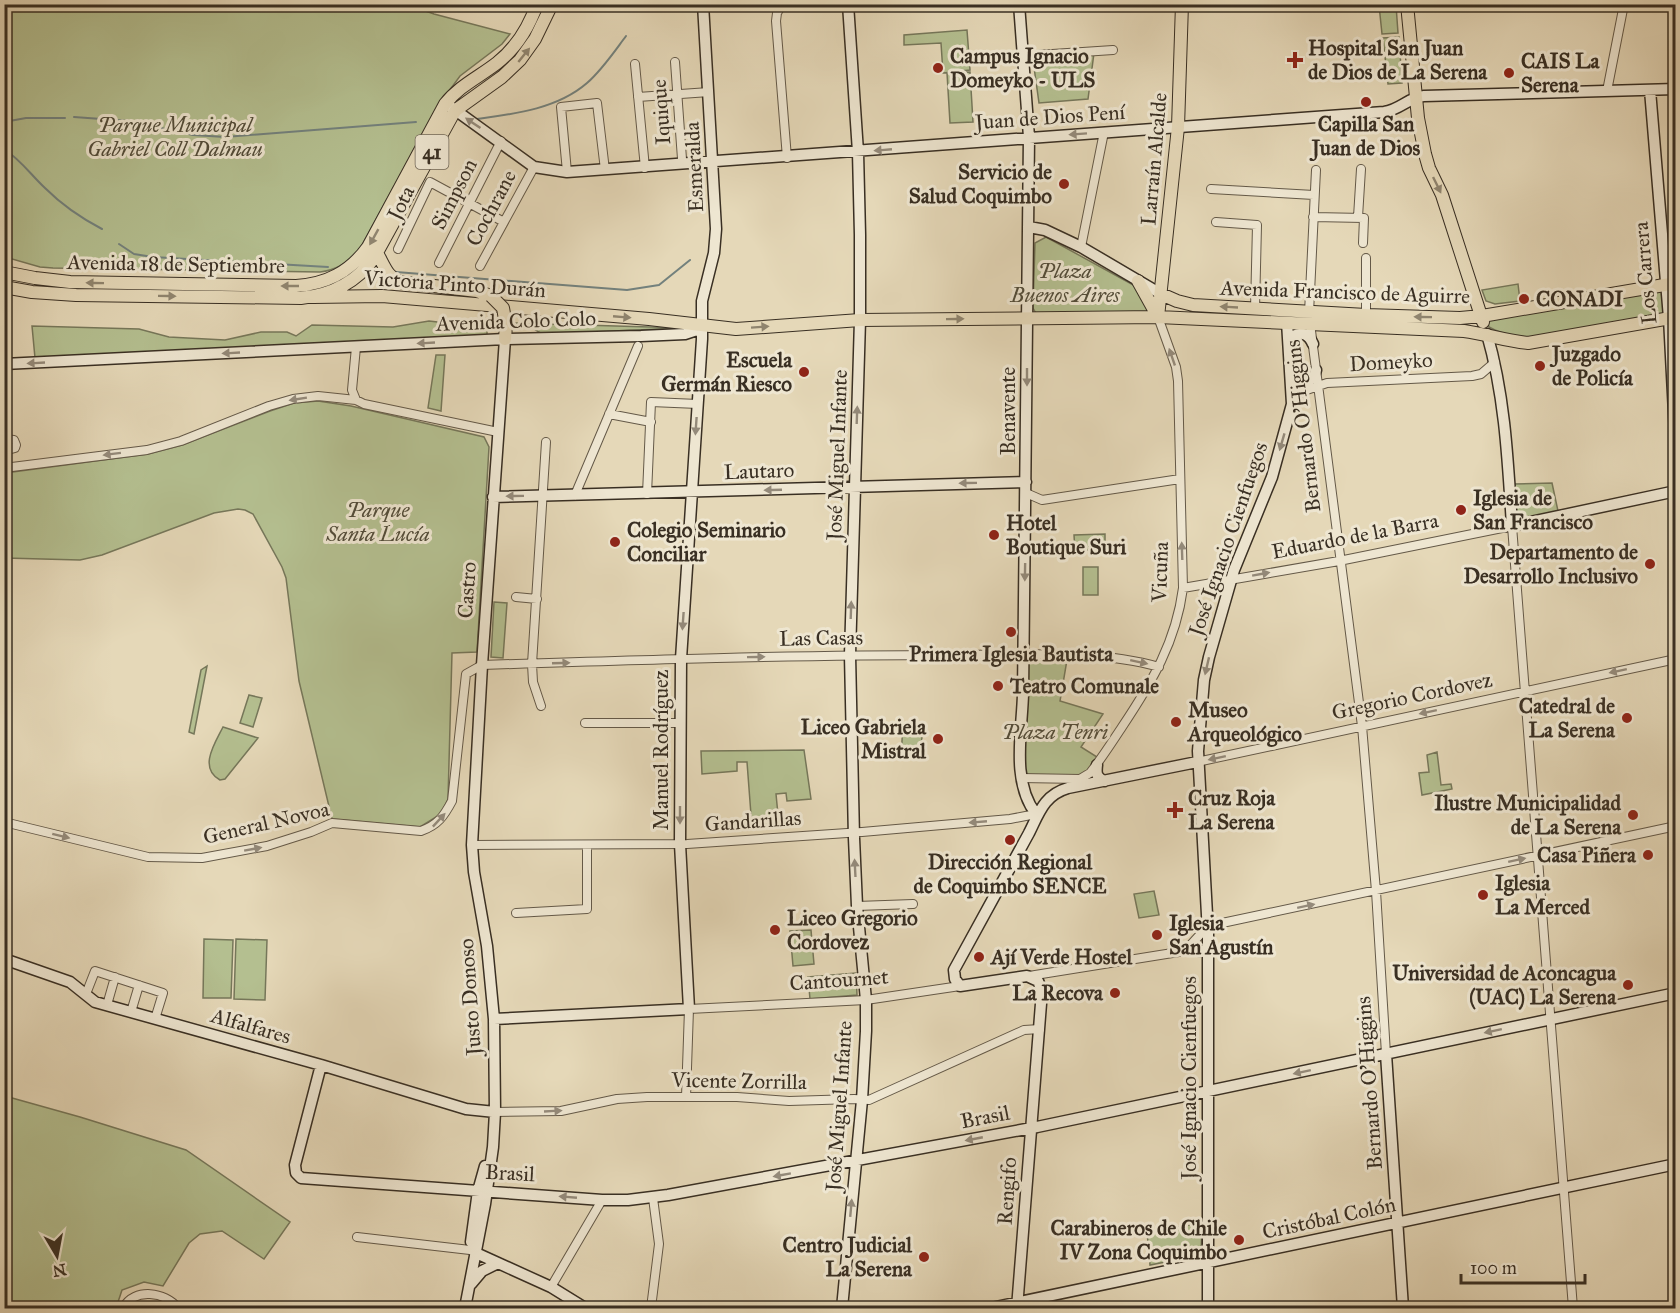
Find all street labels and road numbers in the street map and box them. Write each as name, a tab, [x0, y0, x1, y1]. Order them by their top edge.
street label: Iquique	[646, 78, 676, 146]
street label: Larraín Alcalde	[1135, 91, 1173, 226]
street label: Juan de Dios Pení	[972, 99, 1127, 135]
street label: Esmeralda	[679, 121, 709, 213]
road number: 41	[416, 135, 448, 169]
street label: Simpson	[425, 154, 483, 234]
street label: Cochrane	[460, 165, 522, 251]
street label: Jota	[381, 181, 420, 226]
street label: Los Carrera	[1628, 221, 1662, 325]
street label: Avenida 18 de Septiembre	[66, 249, 285, 279]
street label: Victoria Pinto Durán	[362, 265, 547, 303]
street label: Avenida Francisco de Aguirre	[1219, 275, 1471, 309]
street label: Avenida Colo Colo	[435, 305, 597, 337]
street label: Bernardo O'Higgins	[1280, 338, 1326, 514]
street label: Domeyko	[1349, 347, 1434, 377]
street label: Benavente	[995, 366, 1021, 455]
street label: José Miguel Infante	[821, 369, 853, 543]
street label: José Ignacio Cienfuegos	[1182, 438, 1273, 641]
street label: Lautaro	[723, 457, 795, 485]
street label: Eduardo de la Barra	[1269, 507, 1441, 565]
street label: Vicuña	[1146, 541, 1174, 604]
street label: Castro	[452, 561, 482, 619]
street label: Las Casas	[779, 624, 863, 652]
street label: Gregorio Cordovez	[1329, 666, 1495, 726]
street label: Manuel Rodríguez	[648, 669, 674, 831]
street label: General Novoa	[200, 796, 332, 850]
street label: Gandarillas	[704, 805, 802, 837]
street label: Justo Donoso	[453, 937, 487, 1058]
street label: Cantournet	[789, 964, 890, 996]
street label: José Ignacio Cienfuegos	[1176, 976, 1202, 1182]
street label: Bernardo O'Higgins	[1350, 995, 1388, 1171]
street label: Alfalfares	[207, 1002, 294, 1050]
street label: José Miguel Infante	[820, 1020, 858, 1194]
street label: Vicente Zorrilla	[670, 1067, 807, 1095]
street label: Brasil	[958, 1099, 1012, 1135]
street label: Rengifo	[992, 1156, 1022, 1226]
street label: Brasil	[485, 1159, 536, 1187]
street label: Cristóbal Colón	[1260, 1191, 1398, 1245]

